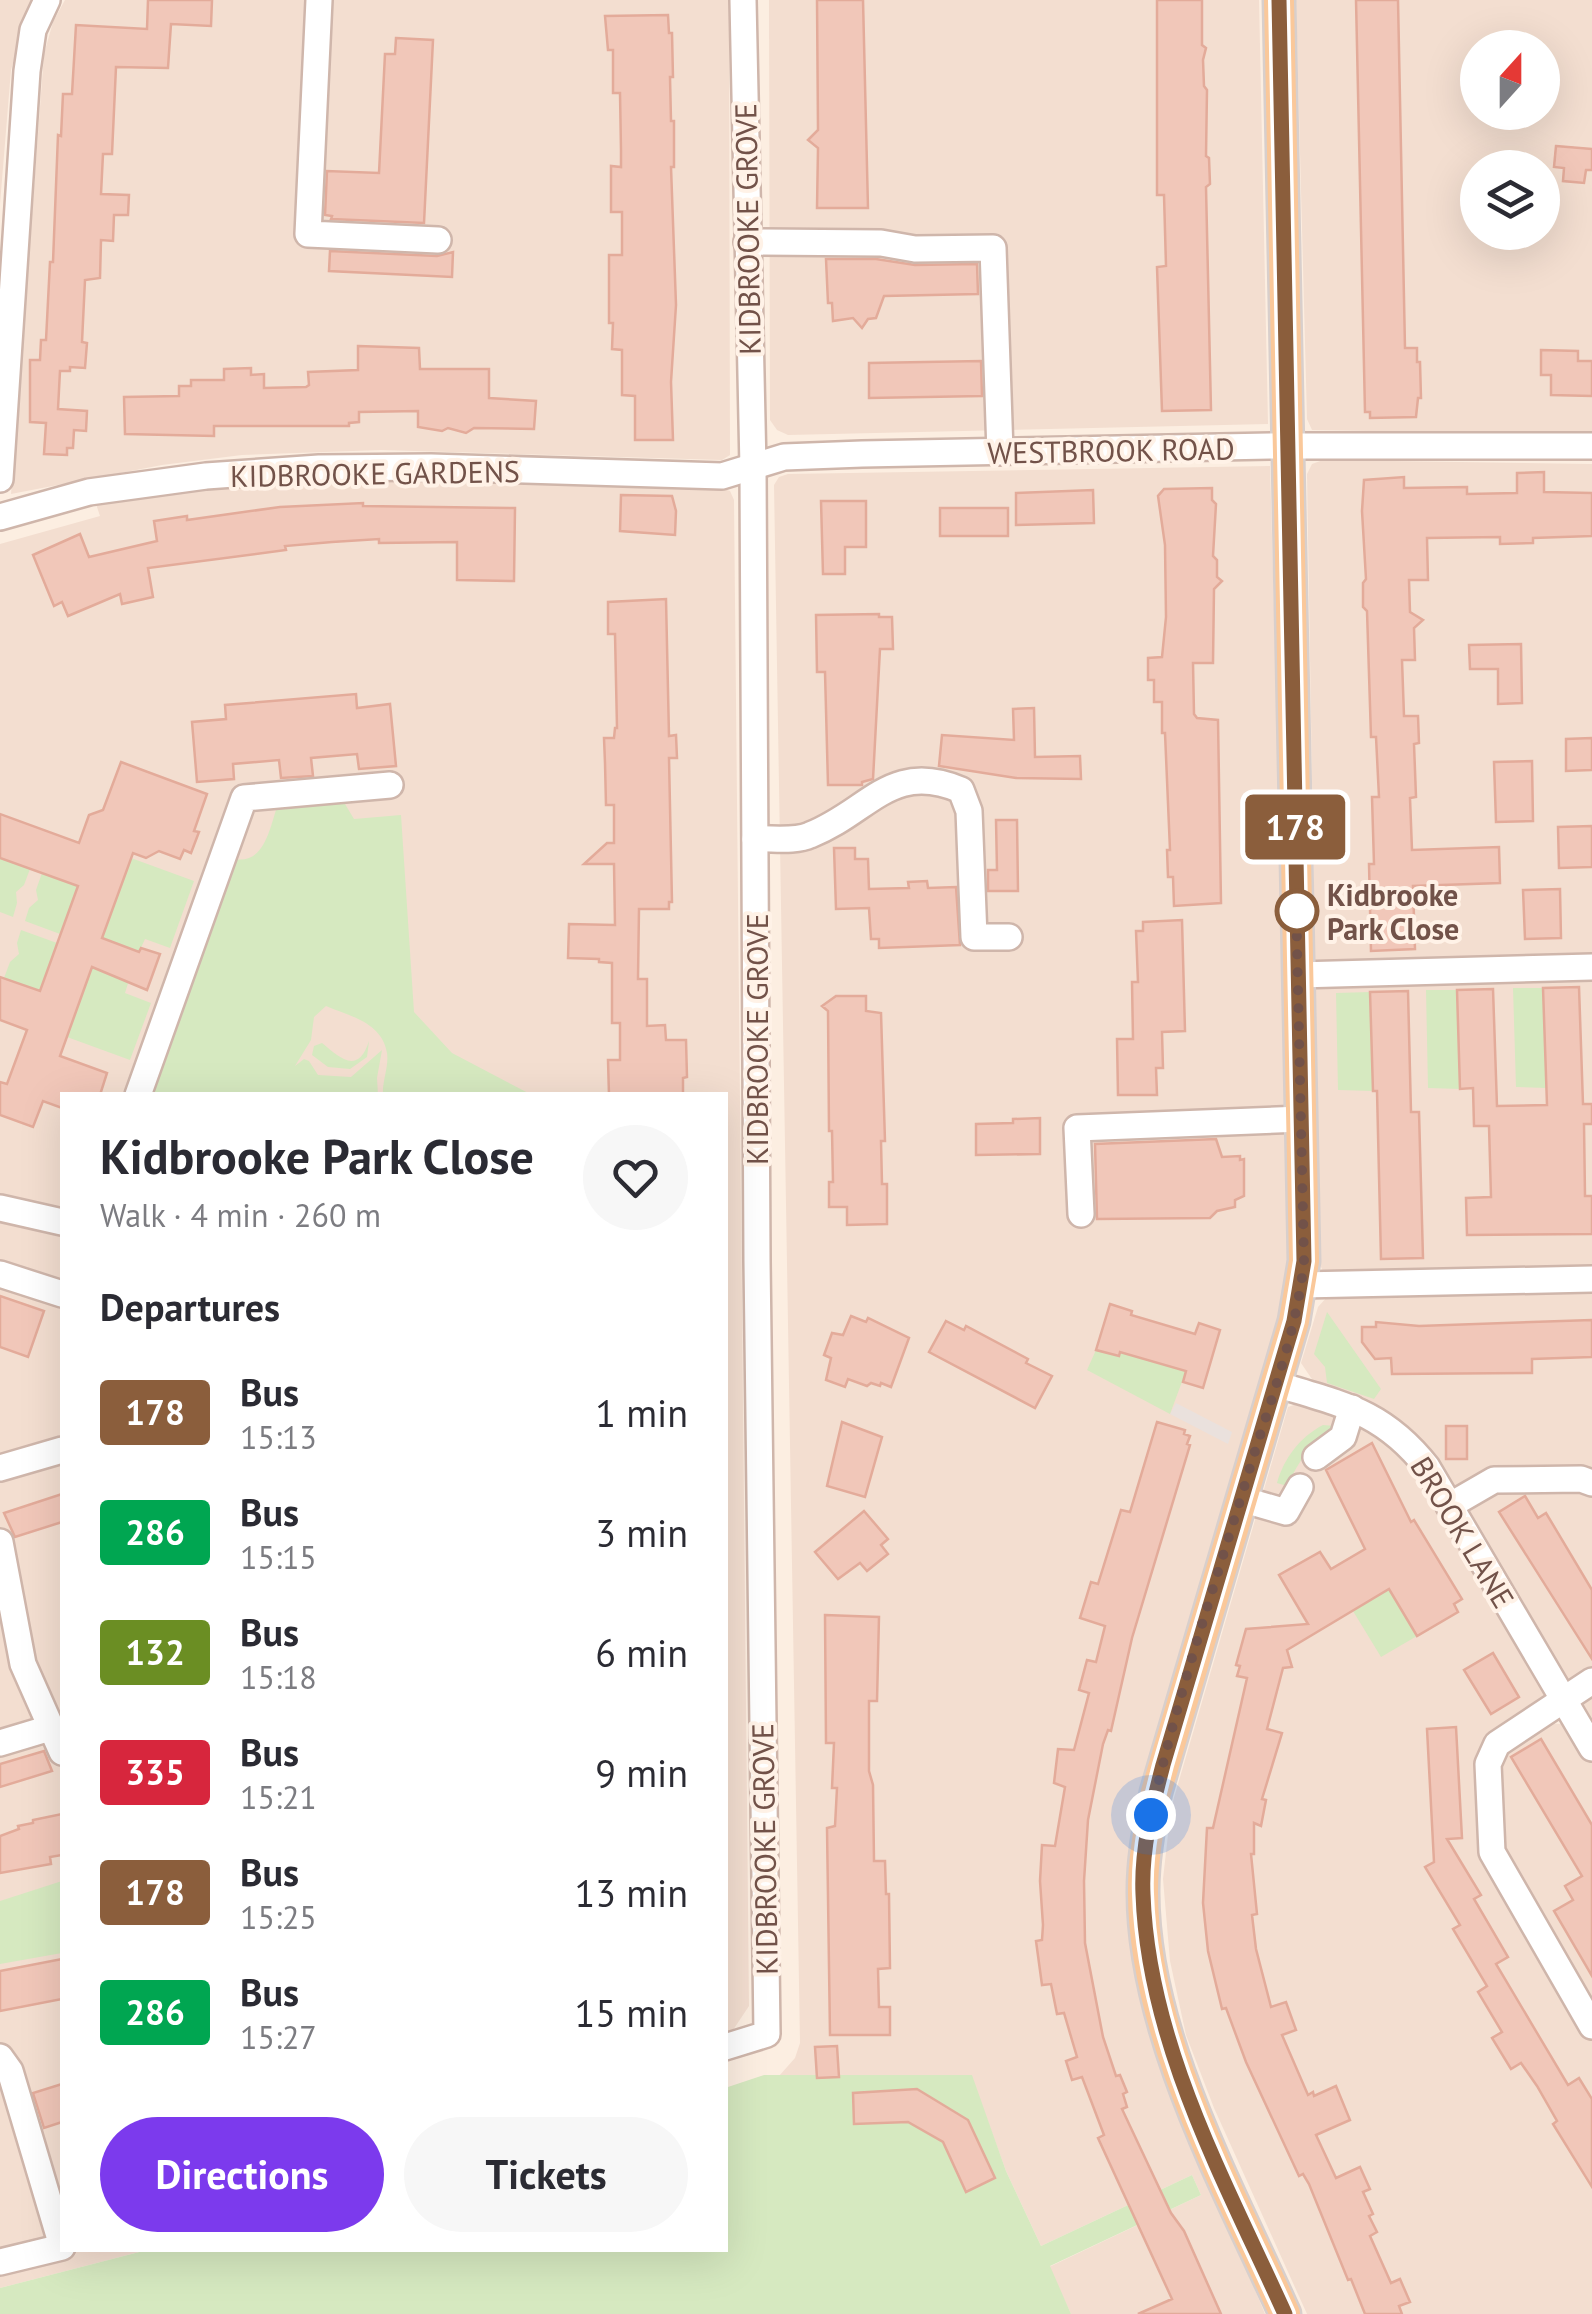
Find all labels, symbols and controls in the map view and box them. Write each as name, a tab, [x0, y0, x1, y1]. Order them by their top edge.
north arrow	[1460, 30, 1560, 130]
map controls	[1460, 30, 1560, 250]
street label: KIDBROOKE GROVE	[725, 103, 769, 355]
button: layers	[1460, 150, 1560, 250]
street label: WESTBROOK ROAD	[987, 428, 1235, 472]
street label: KIDBROOKE GARDENS	[230, 451, 520, 495]
line badge: 178	[1238, 794, 1352, 860]
text: 178	[1265, 804, 1325, 850]
place label: Kidbrooke Park Close	[1327, 875, 1459, 948]
marker: Kidbrooke Park Close	[1276, 890, 1318, 932]
street label: KIDBROOKE GROVE	[737, 913, 776, 1165]
text: Kidbrooke Park Close	[100, 1125, 534, 1187]
button: heart	[583, 1125, 688, 1230]
text: Walk · 4 min · 260 m	[100, 1194, 381, 1236]
text: Departures	[100, 1282, 280, 1331]
text: Bus	[240, 1367, 299, 1416]
text: 1 min	[595, 1388, 688, 1437]
text: 178	[125, 1389, 185, 1435]
text: 15:13	[240, 1416, 317, 1458]
street label: BROOK LANE	[1403, 1449, 1523, 1615]
text: Bus	[240, 1487, 299, 1536]
text: 3 min	[595, 1508, 688, 1557]
text: 286	[125, 1509, 185, 1555]
text: 15:15	[240, 1536, 317, 1578]
text: Bus	[240, 1607, 299, 1656]
text: 6 min	[595, 1628, 688, 1677]
text: 132	[125, 1629, 185, 1675]
text: 15:18	[240, 1656, 317, 1698]
street label: KIDBROOKE GROVE	[742, 1723, 786, 1975]
text: Bus	[240, 1727, 299, 1776]
text: 9 min	[595, 1748, 688, 1797]
text: 335	[125, 1749, 185, 1795]
text: 15:21	[240, 1776, 317, 1818]
your location	[1126, 1790, 1176, 1840]
text: Bus	[240, 1847, 299, 1896]
text: 13 min	[575, 1868, 688, 1917]
text: 178	[125, 1869, 185, 1915]
text: 15:25	[240, 1896, 317, 1938]
text: Bus	[240, 1967, 299, 2016]
text: 15 min	[575, 1988, 688, 2037]
text: 286	[125, 1989, 185, 2035]
text: 15:27	[240, 2016, 317, 2058]
button: Directions	[100, 2117, 384, 2232]
button: Tickets	[404, 2117, 688, 2232]

